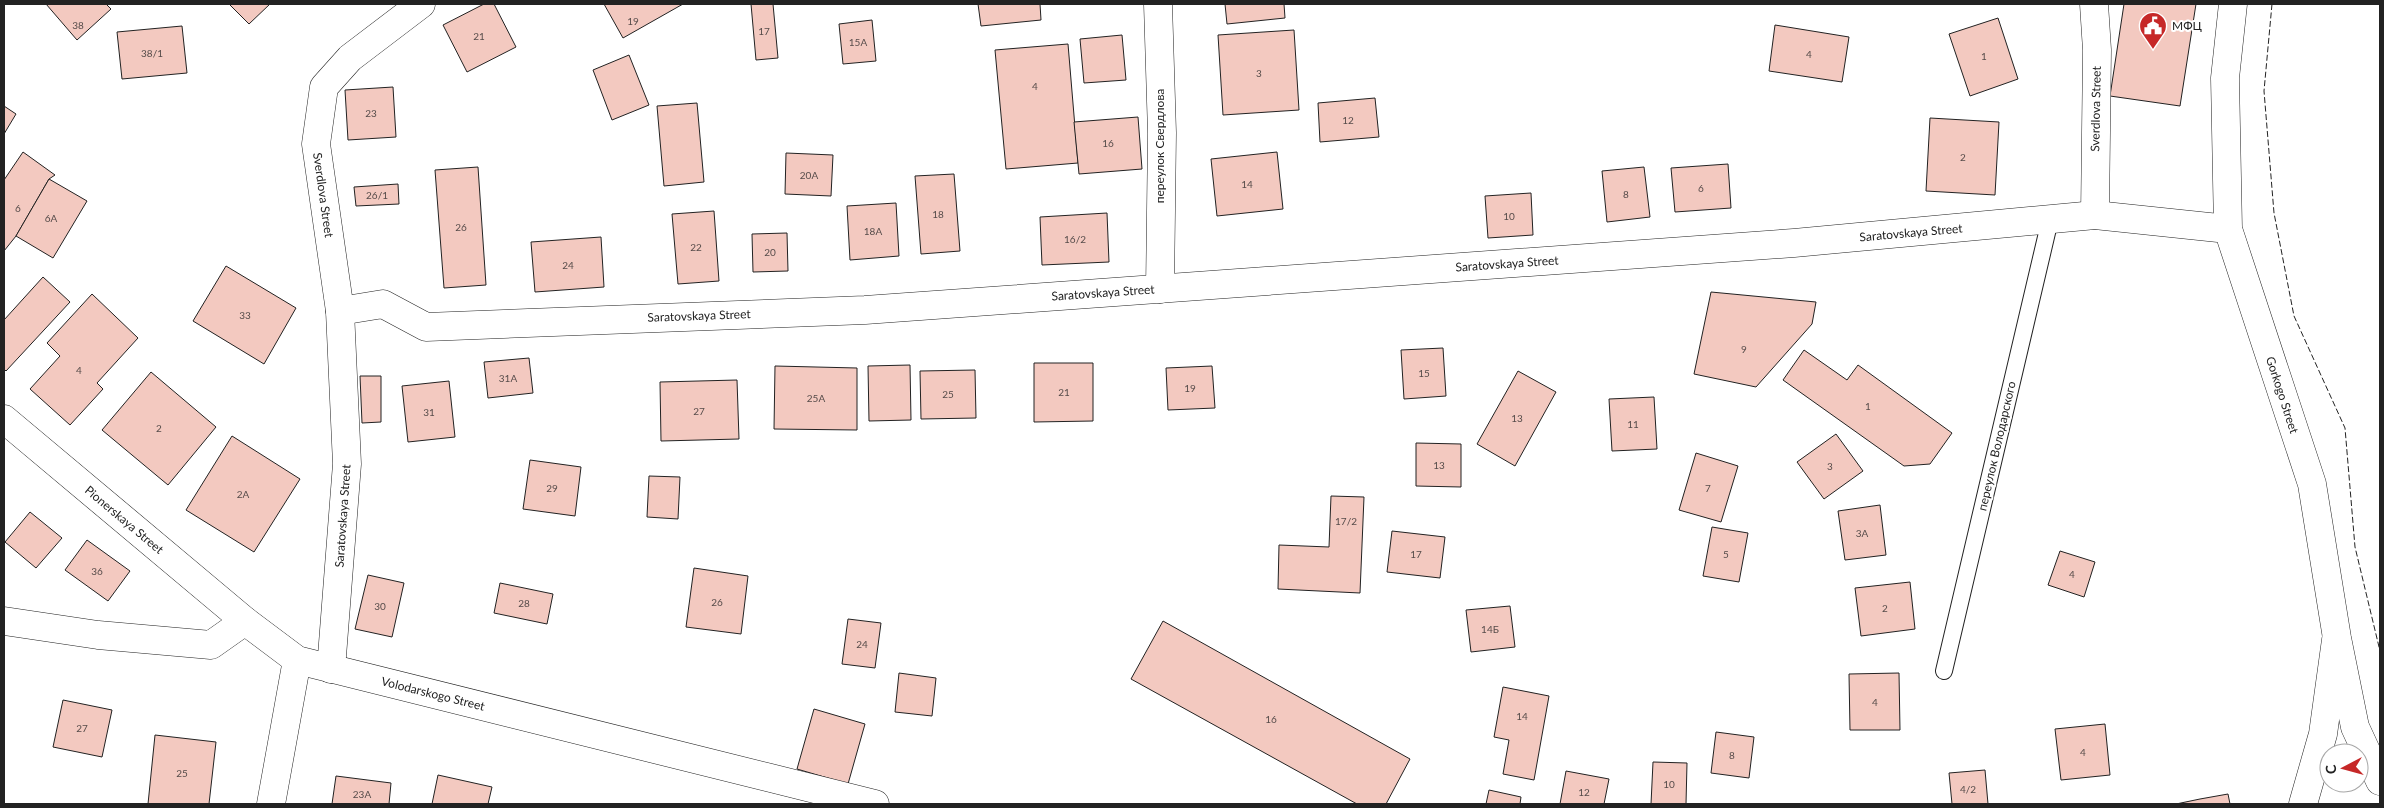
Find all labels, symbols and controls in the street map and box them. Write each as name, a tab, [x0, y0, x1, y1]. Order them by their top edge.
public building icon: МФЦ	[2138, 11, 2168, 50]
house number: 19	[627, 15, 639, 27]
place label: МФЦ	[2172, 18, 2203, 33]
house number: 38	[72, 19, 84, 31]
house number: 17	[758, 25, 770, 37]
house number: 21	[473, 30, 485, 42]
house number: 15А	[849, 36, 867, 48]
house number: 38/1	[141, 47, 163, 59]
house number: 4	[1806, 48, 1812, 60]
house number: 1	[1981, 50, 1987, 62]
street label: Sverdlova Street	[2087, 65, 2104, 152]
house number: 3	[1256, 67, 1262, 79]
house number: 4	[1032, 80, 1038, 92]
street label: переулок Свердлова	[1152, 89, 1167, 203]
house number: 23	[365, 107, 377, 119]
house number: 12	[1342, 114, 1354, 126]
house number: 16	[1102, 137, 1114, 149]
house number: 2	[1960, 151, 1966, 163]
street label: Sverdlova Street	[310, 152, 337, 239]
house number: 20А	[800, 169, 818, 181]
house number: 14	[1241, 178, 1253, 190]
house number: 6	[1698, 182, 1704, 194]
house number: 8	[1623, 188, 1629, 200]
house number: 26/1	[366, 189, 388, 201]
house number: 6	[15, 202, 21, 214]
house number: 18	[932, 208, 944, 220]
house number: 10	[1503, 210, 1515, 222]
house number: 6А	[45, 212, 58, 224]
street label: Saratovskaya Street	[1859, 220, 1964, 244]
house number: 26	[455, 221, 467, 233]
house number: 18А	[864, 225, 882, 237]
house number: 16/2	[1064, 233, 1086, 245]
house number: 22	[690, 241, 702, 253]
house number: 20	[764, 246, 776, 258]
street label: Saratovskaya Street	[1455, 252, 1560, 275]
house number: 24	[562, 259, 574, 271]
street label: Saratovskaya Street	[1051, 281, 1156, 304]
street label: Saratovskaya Street	[647, 306, 752, 325]
house number: 33	[239, 309, 251, 321]
house number: 9	[1741, 343, 1747, 355]
street label: Gorkogo Street	[2263, 354, 2302, 436]
house number: 4	[76, 364, 82, 376]
house number: 15	[1418, 367, 1430, 379]
house number: 31А	[499, 372, 517, 384]
street label: переулок Володарского	[1974, 379, 2019, 512]
house number: 19	[1184, 382, 1196, 394]
house number: 21	[1058, 386, 1070, 398]
house number: 25	[942, 388, 954, 400]
house number: 25А	[807, 392, 825, 404]
house number: 1	[1865, 400, 1871, 412]
house number: 27	[693, 405, 705, 417]
house number: 31	[423, 406, 435, 418]
house number: 13	[1511, 412, 1523, 424]
house number: 11	[1627, 418, 1639, 430]
house number: 2	[156, 422, 162, 434]
house number: 13	[1433, 459, 1445, 471]
house number: 3	[1827, 460, 1833, 472]
street label: Saratovskaya Street	[331, 463, 354, 568]
street label: Pionerskaya Street	[82, 482, 167, 557]
house number: 29	[546, 482, 558, 494]
house number: 7	[1705, 482, 1711, 494]
house number: 2А	[237, 488, 250, 500]
house number: 17/2	[1335, 515, 1357, 527]
house number: 3А	[1856, 527, 1869, 539]
house number: 17	[1410, 548, 1422, 560]
house number: 5	[1723, 548, 1729, 560]
house number: 36	[91, 565, 103, 577]
house number: 4	[2069, 568, 2075, 580]
house number: 26	[711, 596, 723, 608]
house number: 28	[518, 597, 530, 609]
house number: 30	[374, 600, 386, 612]
house number: 2	[1882, 602, 1888, 614]
house number: 14Б	[1481, 623, 1499, 635]
house number: 24	[856, 638, 868, 650]
street label: Volodarskogo Street	[380, 673, 487, 714]
house number: 4	[1872, 696, 1878, 708]
house number: 14	[1516, 710, 1528, 722]
house number: 16	[1265, 713, 1277, 725]
house number: 27	[76, 722, 88, 734]
north arrow	[2319, 743, 2369, 793]
house number: 4	[2080, 746, 2086, 758]
house number: 8	[1729, 749, 1735, 761]
text: С	[2322, 763, 2340, 775]
house number: 25	[176, 767, 188, 779]
house number: 10	[1663, 778, 1675, 790]
house number: 4/2	[1960, 783, 1976, 795]
house number: 12	[1578, 786, 1590, 798]
house number: 23А	[353, 788, 371, 800]

